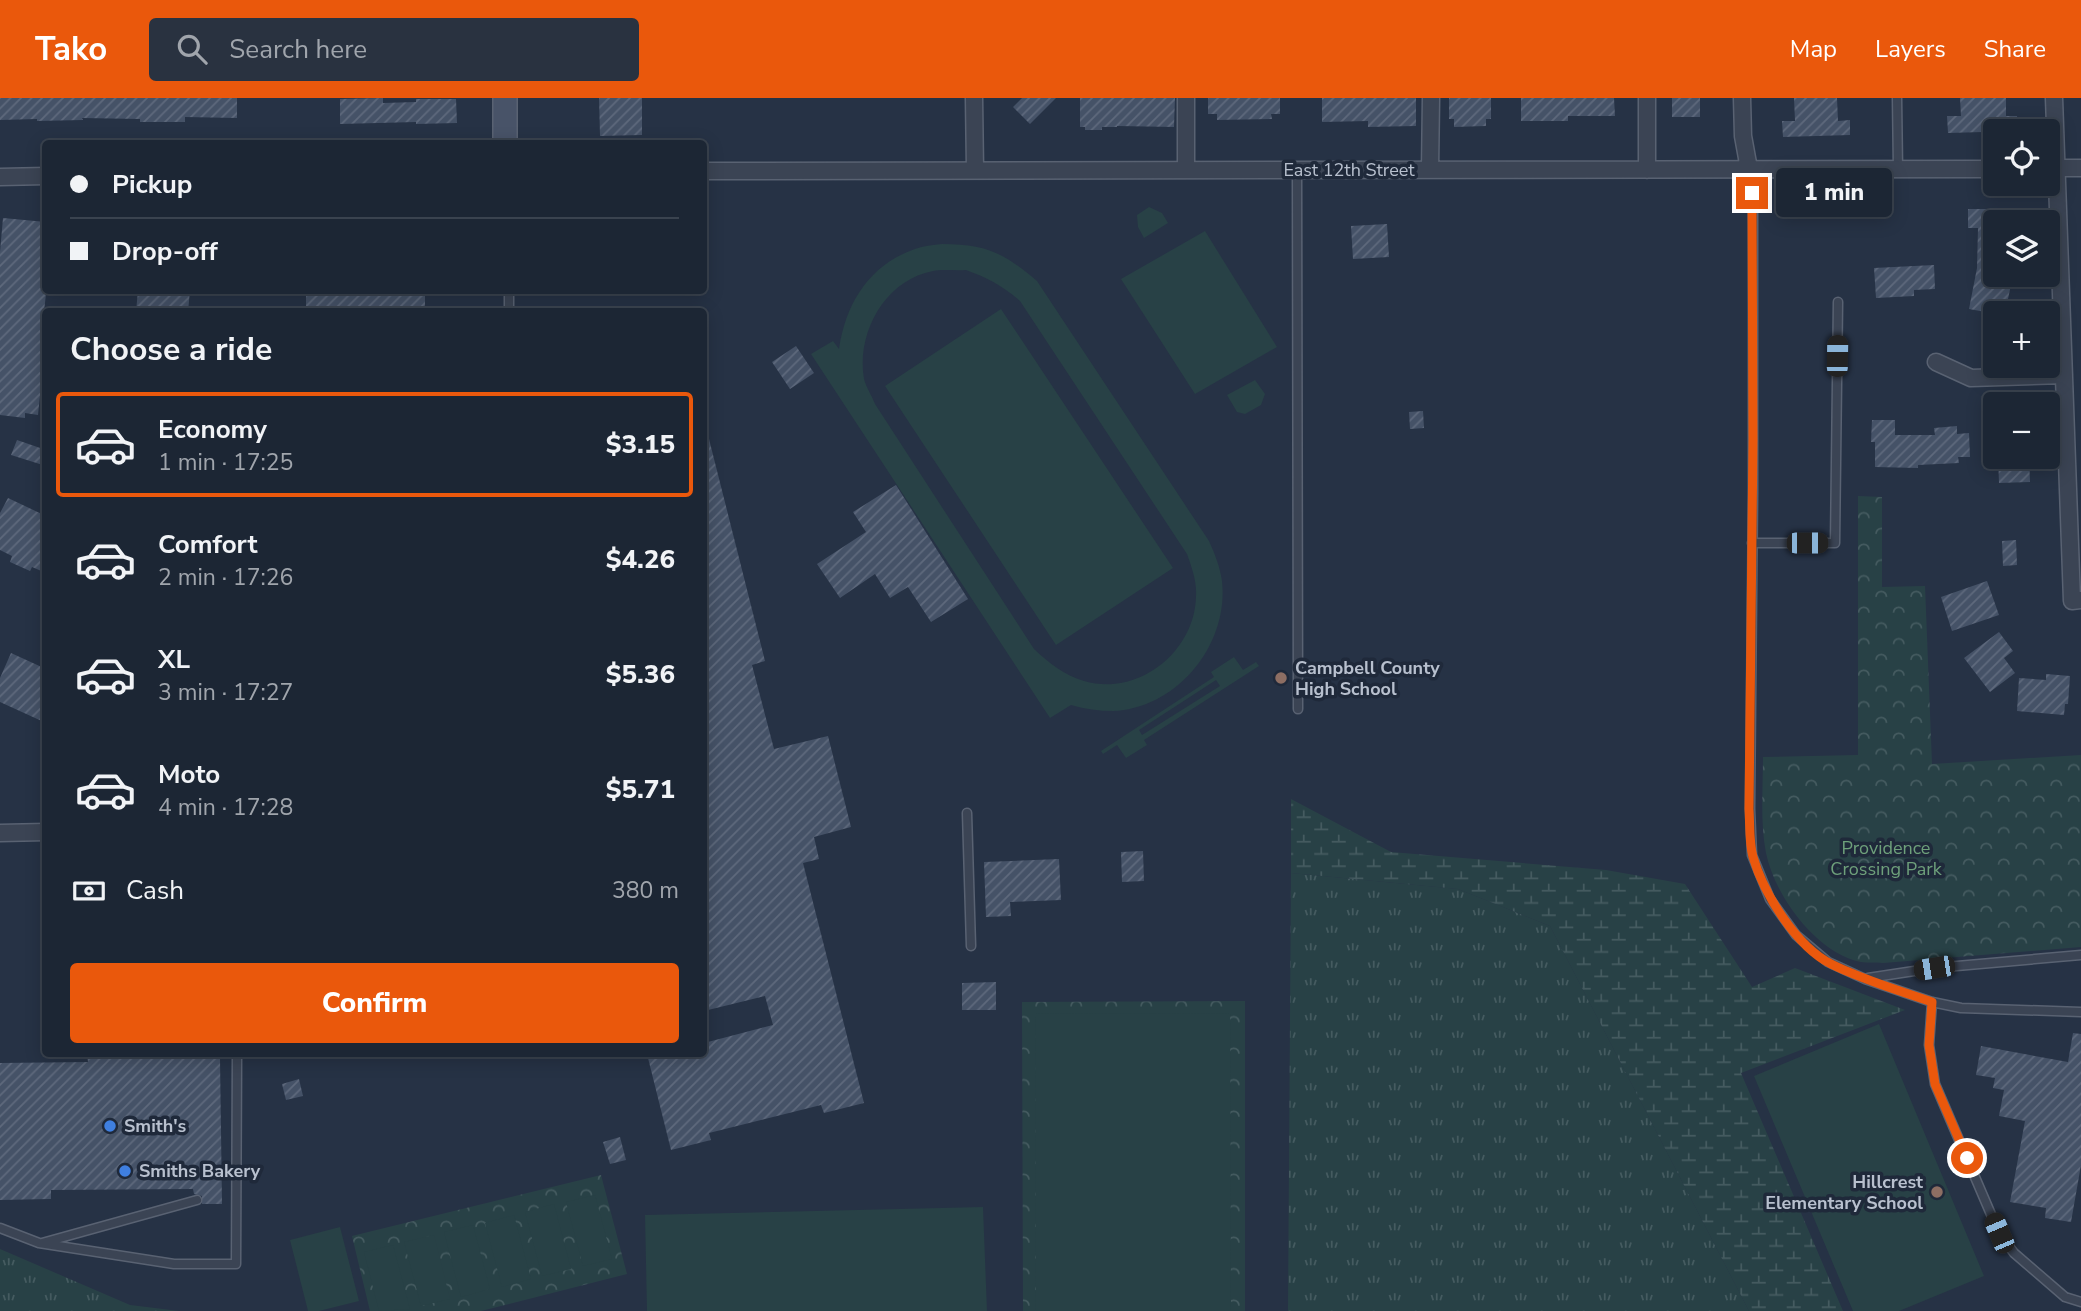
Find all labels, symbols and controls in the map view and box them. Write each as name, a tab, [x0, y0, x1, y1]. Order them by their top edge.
search box	[149, 18, 639, 81]
text: Tako	[35, 27, 107, 72]
icon: search	[173, 30, 211, 68]
text: Search here	[229, 32, 367, 67]
text: Map	[1790, 33, 1837, 65]
text: Layers	[1875, 33, 1946, 65]
text: Share	[1984, 33, 2046, 65]
map controls	[1983, 119, 2060, 469]
button: locate	[1983, 119, 2060, 196]
street label: East 12th Street	[1283, 158, 1415, 182]
text: Pickup	[112, 167, 192, 202]
callout: 1 min	[1776, 168, 1892, 217]
route end	[1736, 177, 1768, 209]
text: 1 min	[1804, 177, 1864, 208]
button: layers	[1983, 210, 2060, 287]
text: Drop-off	[112, 234, 218, 269]
button: +	[1983, 301, 2060, 378]
text: Choose a ride	[70, 328, 272, 371]
car	[1827, 335, 1848, 377]
button: −	[1983, 392, 2060, 469]
text: Economy	[158, 412, 267, 447]
icon: car	[74, 413, 137, 476]
text: $3.15	[606, 427, 675, 462]
text: 1 min · 17:25	[158, 447, 293, 478]
text: Comfort	[158, 527, 258, 562]
icon: car	[74, 528, 137, 591]
car	[1787, 533, 1829, 554]
text: $4.26	[606, 542, 675, 577]
text: 2 min · 17:26	[158, 562, 293, 593]
text: XL	[158, 642, 190, 677]
icon: car	[74, 643, 137, 706]
place label: Campbell County High School	[1295, 656, 1440, 701]
text: $5.36	[606, 657, 675, 692]
marker: Campbell County High School	[1273, 670, 1289, 686]
text: 3 min · 17:27	[158, 677, 293, 708]
text: Moto	[158, 757, 220, 792]
icon: car	[74, 758, 137, 821]
text: $5.71	[606, 772, 675, 807]
text: 4 min · 17:28	[158, 792, 293, 823]
park label: Providence Crossing Park	[1830, 836, 1943, 881]
icon: cash	[70, 872, 108, 910]
text: Cash	[126, 873, 184, 908]
text: 380 m	[612, 875, 679, 906]
car	[1912, 954, 1957, 982]
button: Confirm	[70, 963, 679, 1043]
place label: Smith's	[124, 1114, 187, 1138]
marker: Smith's	[102, 1118, 118, 1134]
route start	[1951, 1142, 1983, 1174]
place label: Smiths Bakery	[139, 1159, 261, 1183]
marker: Smiths Bakery	[117, 1163, 133, 1179]
place label: Hillcrest Elementary School	[1765, 1170, 1923, 1215]
marker: Hillcrest Elementary School	[1929, 1184, 1945, 1200]
car	[1982, 1210, 2017, 1256]

